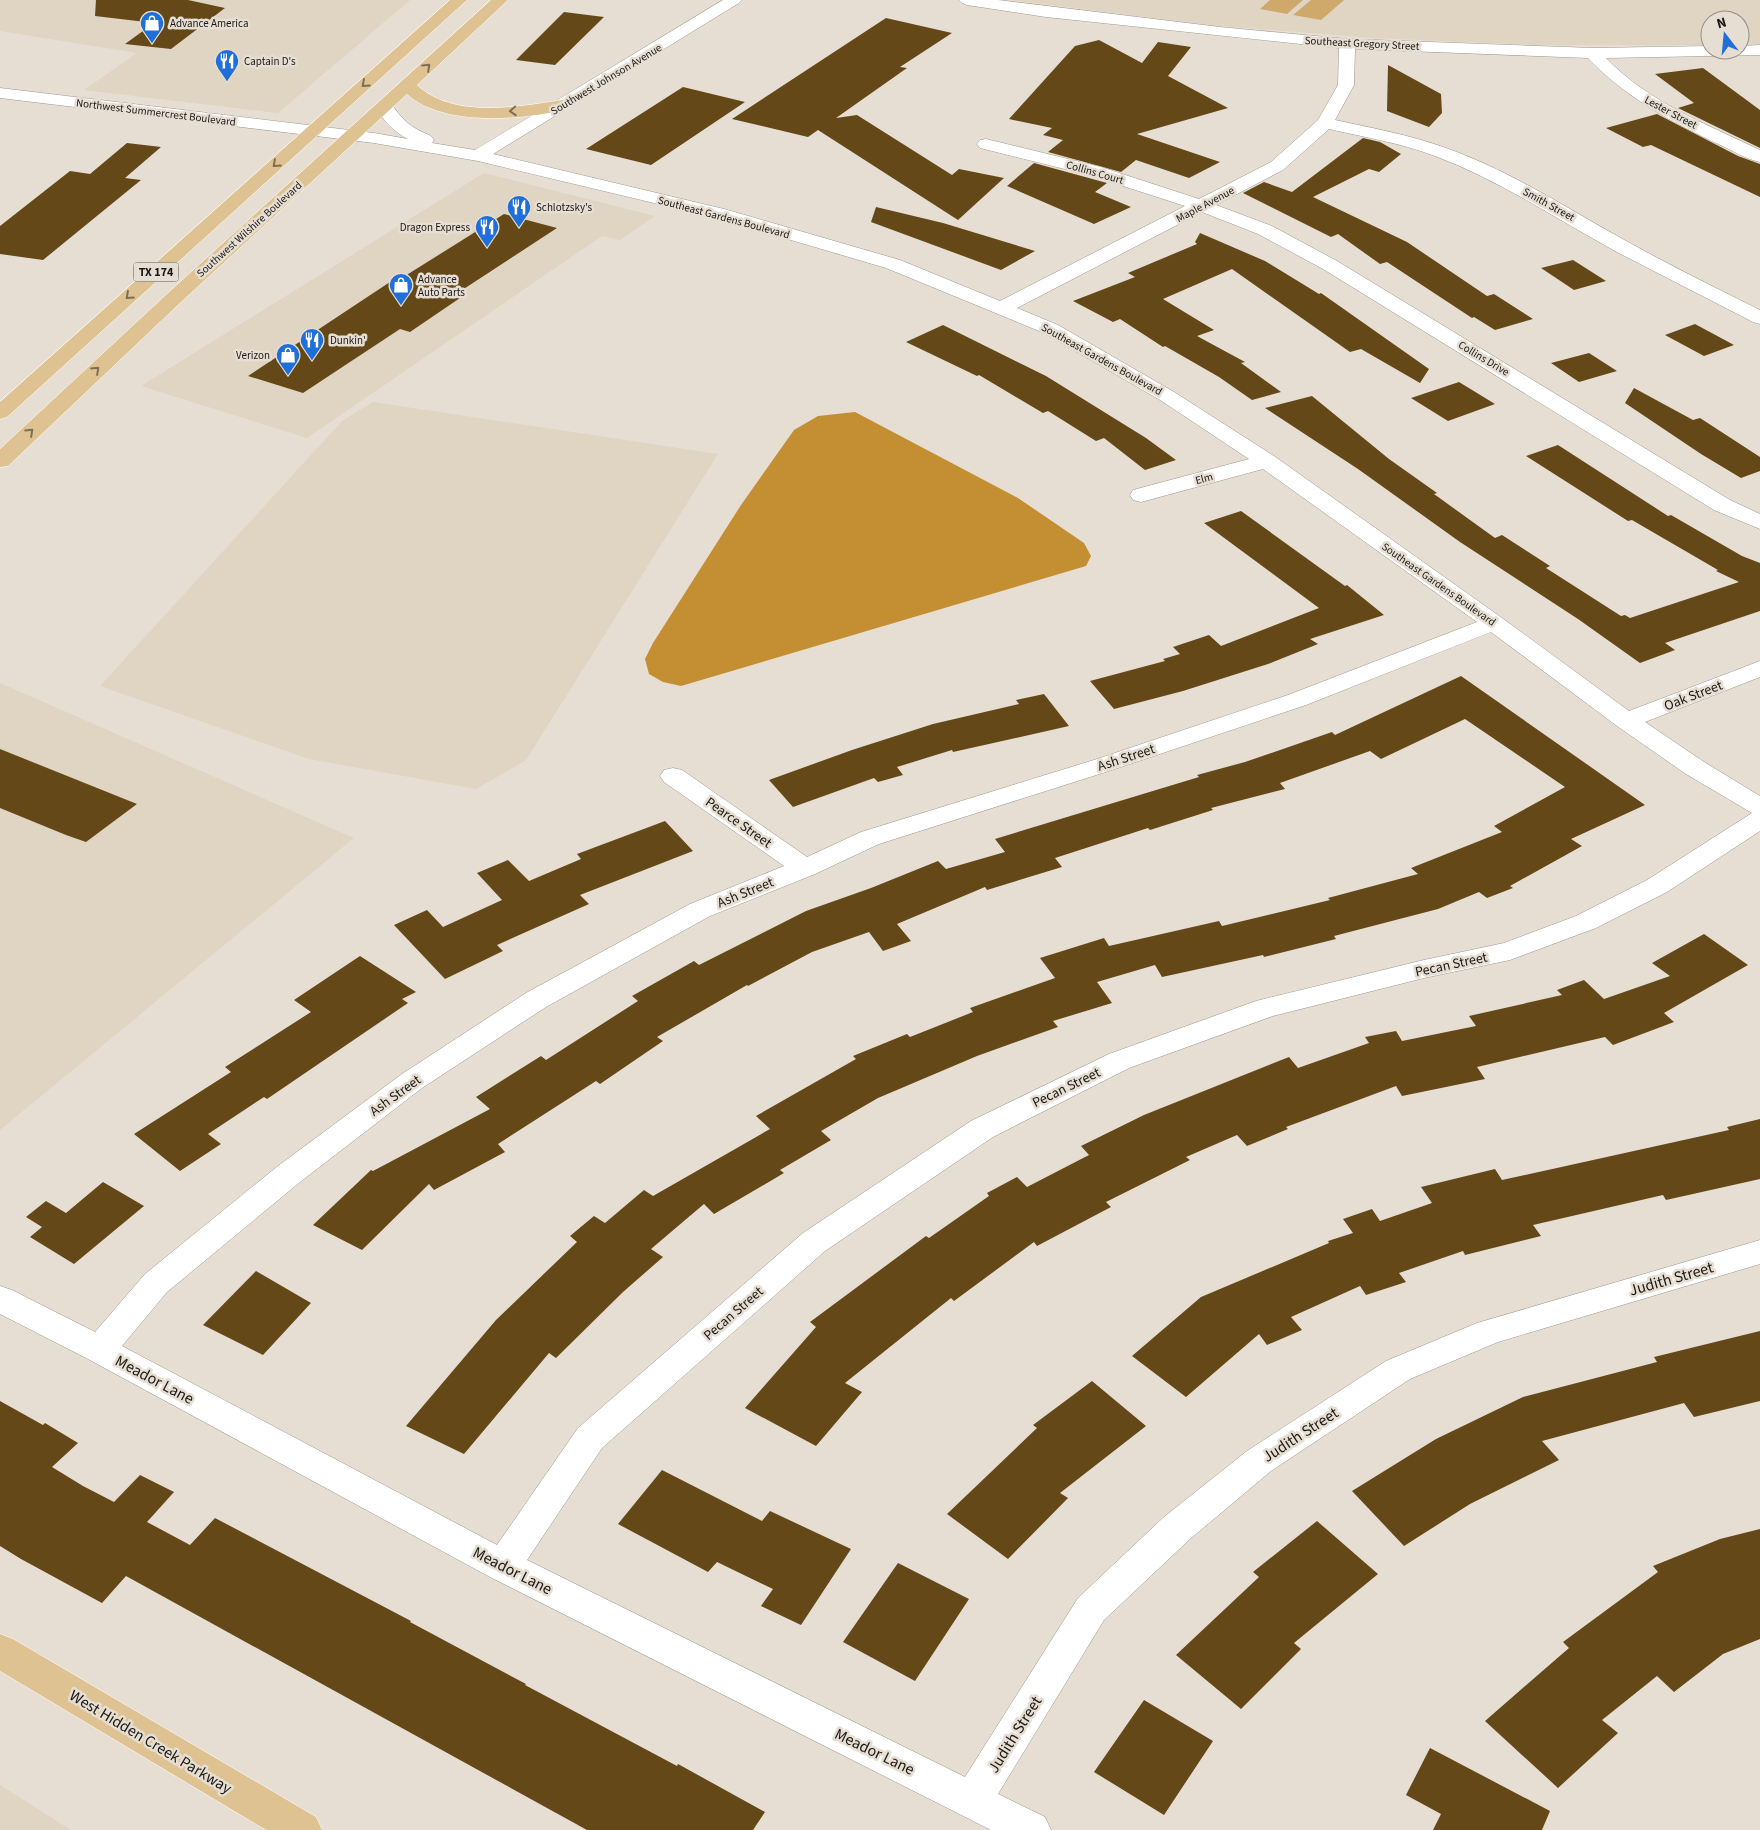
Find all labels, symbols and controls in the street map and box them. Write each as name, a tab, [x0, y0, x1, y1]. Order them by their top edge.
shop icon: Advance America	[139, 10, 165, 44]
north arrow	[1700, 10, 1750, 60]
text: N	[1714, 13, 1729, 34]
place label: Advance America	[170, 16, 249, 31]
street label: Southeast Gregory Street	[1304, 33, 1420, 54]
street label: Southwest Johnson Avenue	[548, 40, 665, 119]
restaurant icon: Captain D's	[214, 48, 240, 82]
place label: Captain D's	[244, 54, 296, 69]
one-way arrow	[421, 64, 430, 73]
one-way arrow	[362, 78, 371, 87]
street label: Lester Street	[1642, 92, 1700, 133]
street label: Northwest Summercrest Boulevard	[75, 95, 237, 130]
one-way arrow	[509, 106, 517, 117]
street label: Collins Court	[1064, 157, 1126, 188]
one-way arrow	[272, 158, 281, 167]
street label: Southwest Wilshire Boulevard	[193, 178, 305, 281]
street label: Maple Avenue	[1173, 183, 1237, 226]
street label: Smith Street	[1520, 184, 1578, 225]
street label: Southeast Gardens Boulevard	[656, 193, 792, 242]
restaurant icon: Schlotzsky's	[506, 194, 532, 228]
place label: Schlotzsky's	[536, 200, 593, 215]
restaurant icon: Dragon Express	[474, 214, 500, 248]
place label: Dragon Express	[400, 220, 470, 235]
road number: TX 174	[134, 262, 178, 282]
shop icon: Advance Auto Parts	[388, 272, 414, 306]
place label: Advance Auto Parts	[418, 272, 465, 300]
one-way arrow	[126, 290, 135, 299]
street label: Southeast Gardens Boulevard	[1039, 320, 1165, 399]
restaurant icon: Dunkin'	[299, 327, 325, 361]
place label: Dunkin'	[330, 333, 366, 348]
street label: Collins Drive	[1455, 337, 1513, 380]
shop icon: Verizon	[275, 342, 301, 376]
place label: Verizon	[236, 348, 270, 363]
one-way arrow	[91, 367, 100, 376]
one-way arrow	[25, 429, 34, 438]
street label: Elm	[1194, 469, 1215, 488]
street label: Southeast Gardens Boulevard	[1379, 539, 1499, 630]
street label: Oak Street	[1661, 676, 1726, 716]
street label: Ash Street	[1095, 739, 1158, 777]
street label: Pearce Street	[701, 793, 776, 853]
street label: Ash Street	[714, 872, 777, 913]
street label: Pecan Street	[1413, 948, 1489, 982]
street label: Pecan Street	[1029, 1063, 1104, 1113]
street label: Ash Street	[366, 1070, 426, 1121]
street label: Judith Street	[1627, 1256, 1716, 1301]
street label: Pecan Street	[699, 1282, 768, 1345]
street label: Meador Lane	[111, 1350, 198, 1410]
street label: Judith Street	[1258, 1402, 1343, 1468]
street label: Meador Lane	[469, 1542, 556, 1600]
street label: West Hidden Creek Parkway	[65, 1685, 236, 1799]
street label: Judith Street	[983, 1691, 1047, 1777]
street label: Meador Lane	[831, 1723, 918, 1781]

